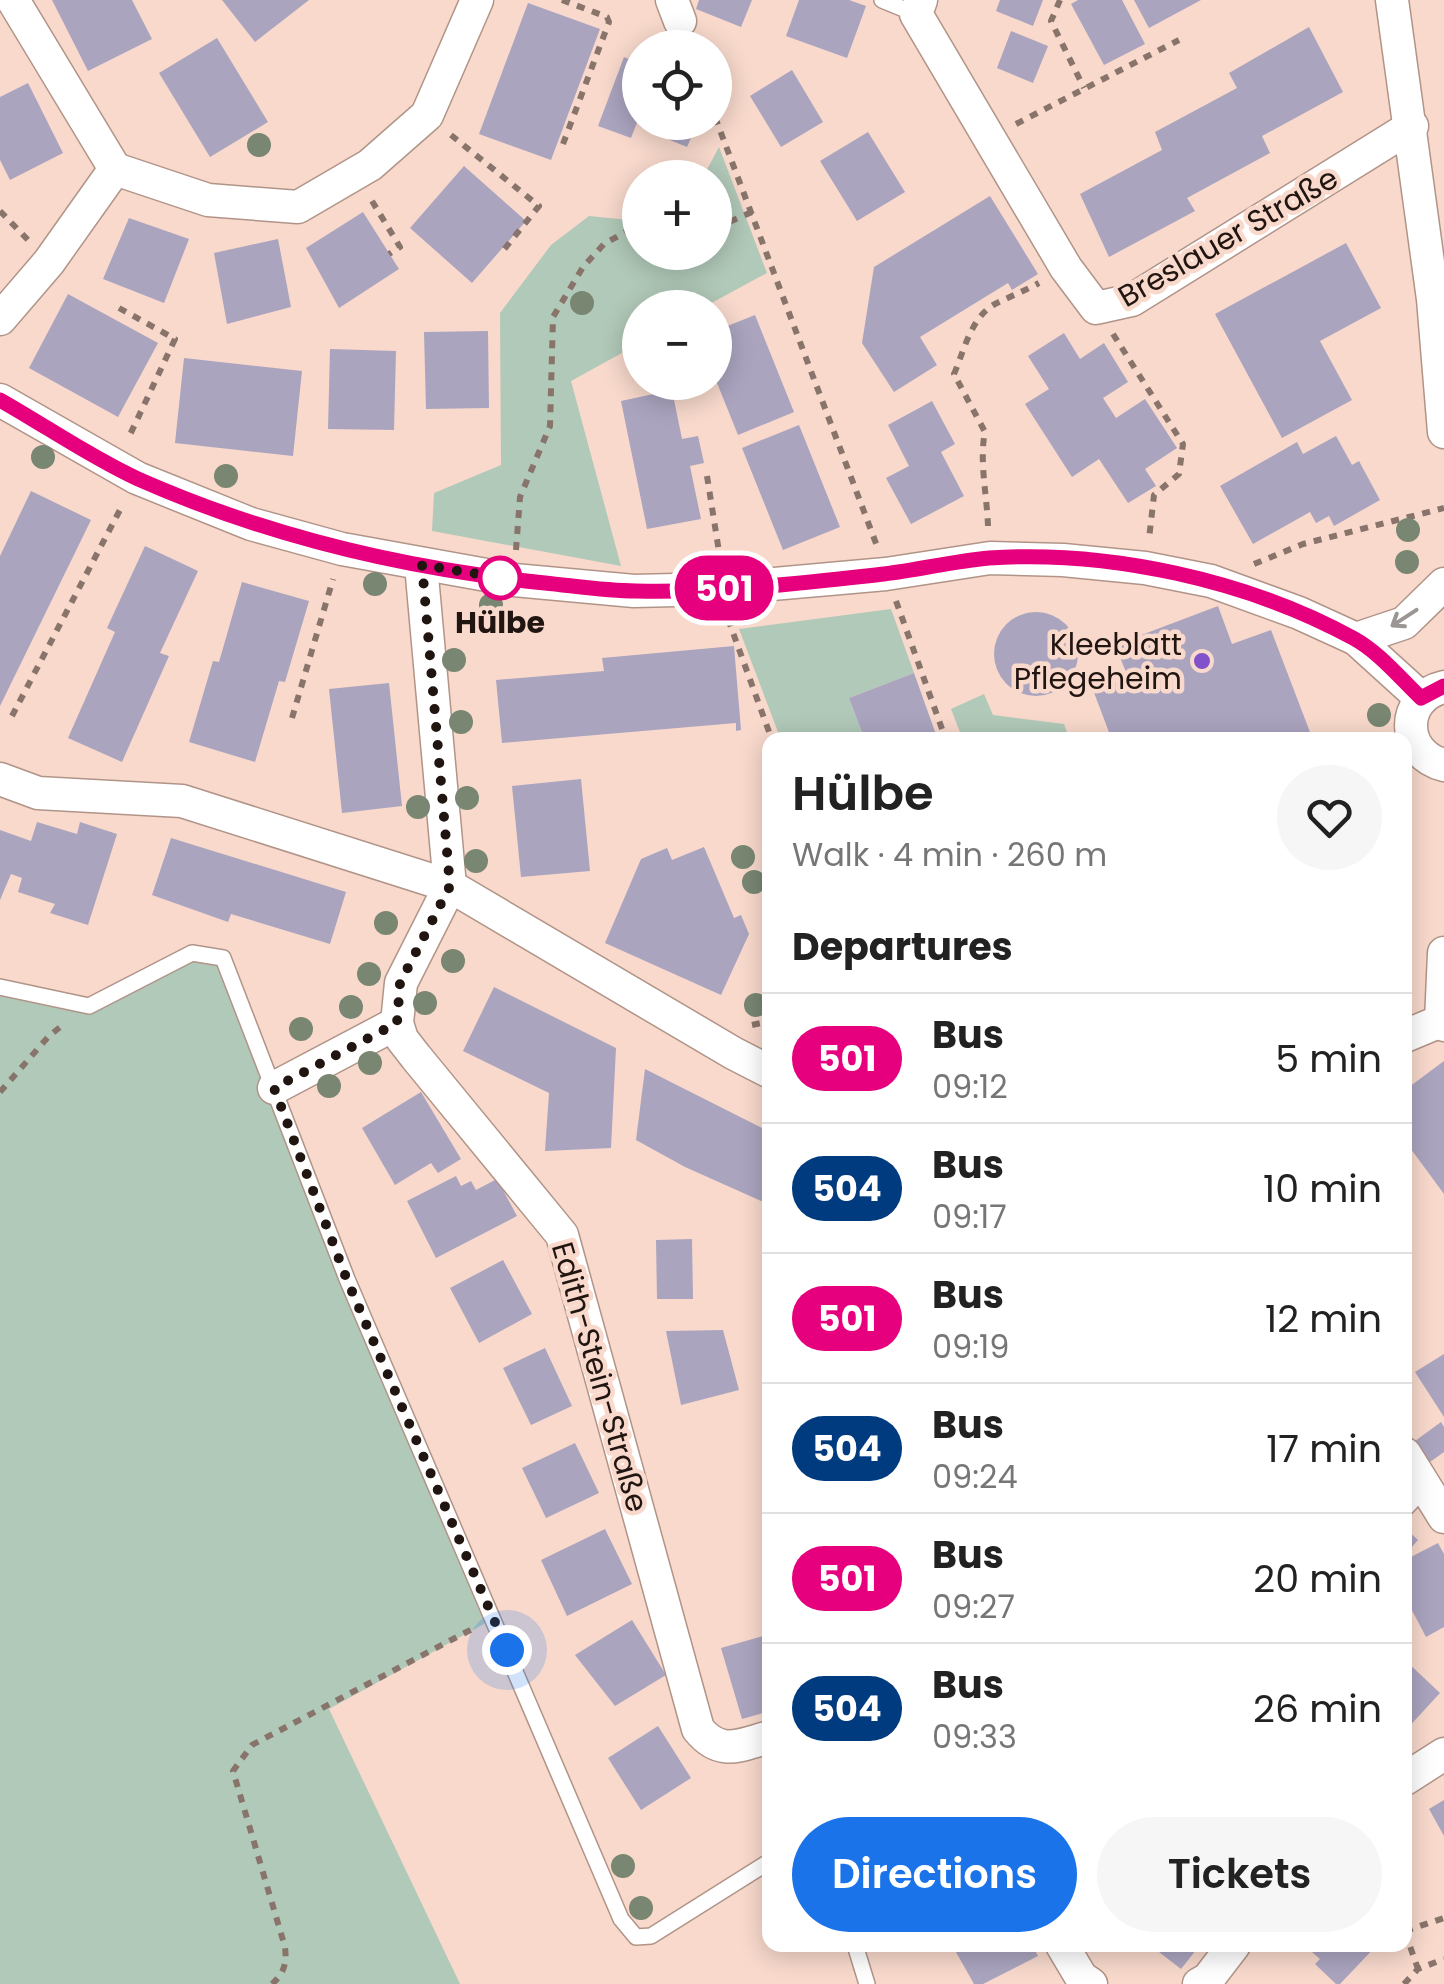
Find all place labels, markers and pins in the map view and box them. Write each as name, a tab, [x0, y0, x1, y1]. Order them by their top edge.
marker: Hülbe	[479, 557, 521, 599]
place label: Hülbe	[455, 601, 545, 644]
place label: Kleeblatt Pflegeheim	[1014, 623, 1182, 700]
marker: Kleeblatt Pflegeheim	[1191, 650, 1213, 672]

